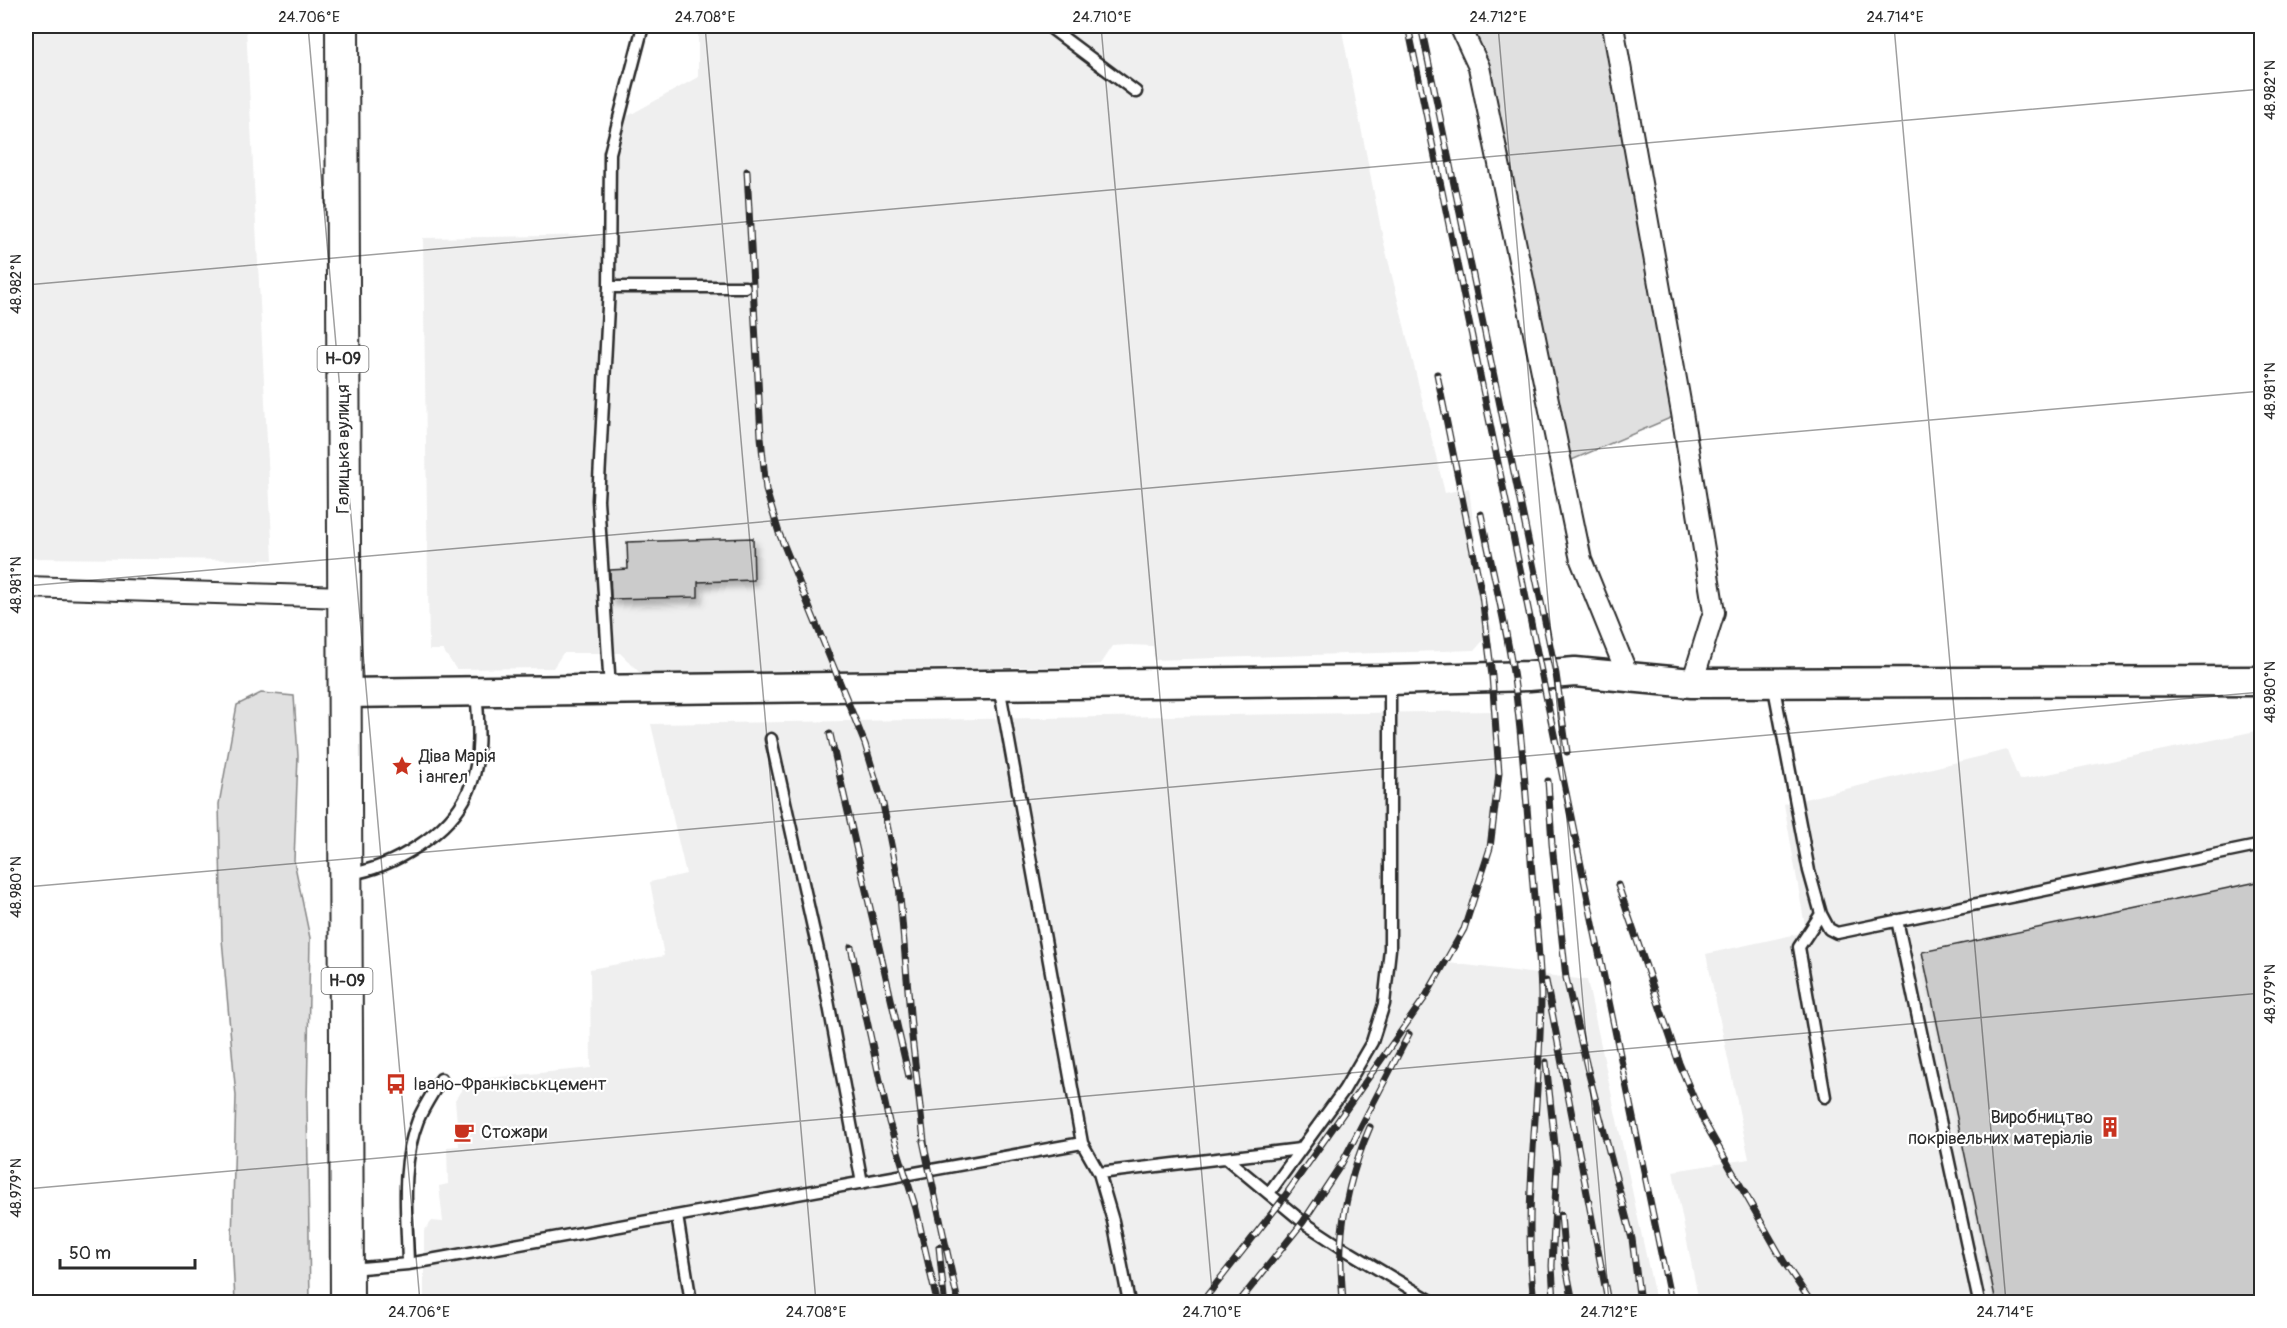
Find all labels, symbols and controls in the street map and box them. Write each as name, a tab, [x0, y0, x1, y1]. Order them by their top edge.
text: 24.706°E	[278, 8, 340, 27]
text: 24.708°E	[675, 8, 735, 27]
text: 24.710°E	[1073, 8, 1132, 27]
text: 24.712°E	[1470, 8, 1527, 27]
text: 24.714°E	[1866, 8, 1924, 27]
text: 48.982°N	[2261, 60, 2280, 120]
text: 48.982°N	[7, 254, 26, 314]
road number: Н-09	[318, 346, 368, 372]
text: 48.981°N	[2261, 362, 2280, 420]
street label: Галицька вулиця	[332, 384, 355, 514]
text: 48.981°N	[7, 556, 26, 614]
text: 48.980°N	[2261, 661, 2280, 723]
place label: Діва Марія і ангел	[418, 745, 496, 789]
place icon: Діва Марія і ангел	[390, 754, 414, 778]
text: 48.980°N	[7, 856, 26, 918]
text: 48.979°N	[2261, 964, 2280, 1024]
road number: Н-09	[322, 968, 372, 994]
bus stop icon: Івано-Франківськцемент	[384, 1072, 408, 1096]
place label: Івано-Франківськцемент	[413, 1073, 606, 1096]
place label: Виробництво покрівельних матеріалів	[1908, 1106, 2093, 1150]
building icon: Виробництво покрівельних матеріалів	[2098, 1115, 2122, 1139]
cafe icon: Стожари	[452, 1120, 476, 1144]
place label: Стожари	[481, 1121, 547, 1144]
text: 48.979°N	[7, 1158, 26, 1218]
scale bar	[60, 1232, 195, 1270]
text: 50 m	[69, 1242, 111, 1265]
text: 24.706°E	[388, 1303, 450, 1322]
text: 24.708°E	[786, 1303, 846, 1322]
text: 24.710°E	[1183, 1303, 1242, 1322]
text: 24.712°E	[1581, 1303, 1638, 1322]
text: 24.714°E	[1976, 1303, 2034, 1322]

